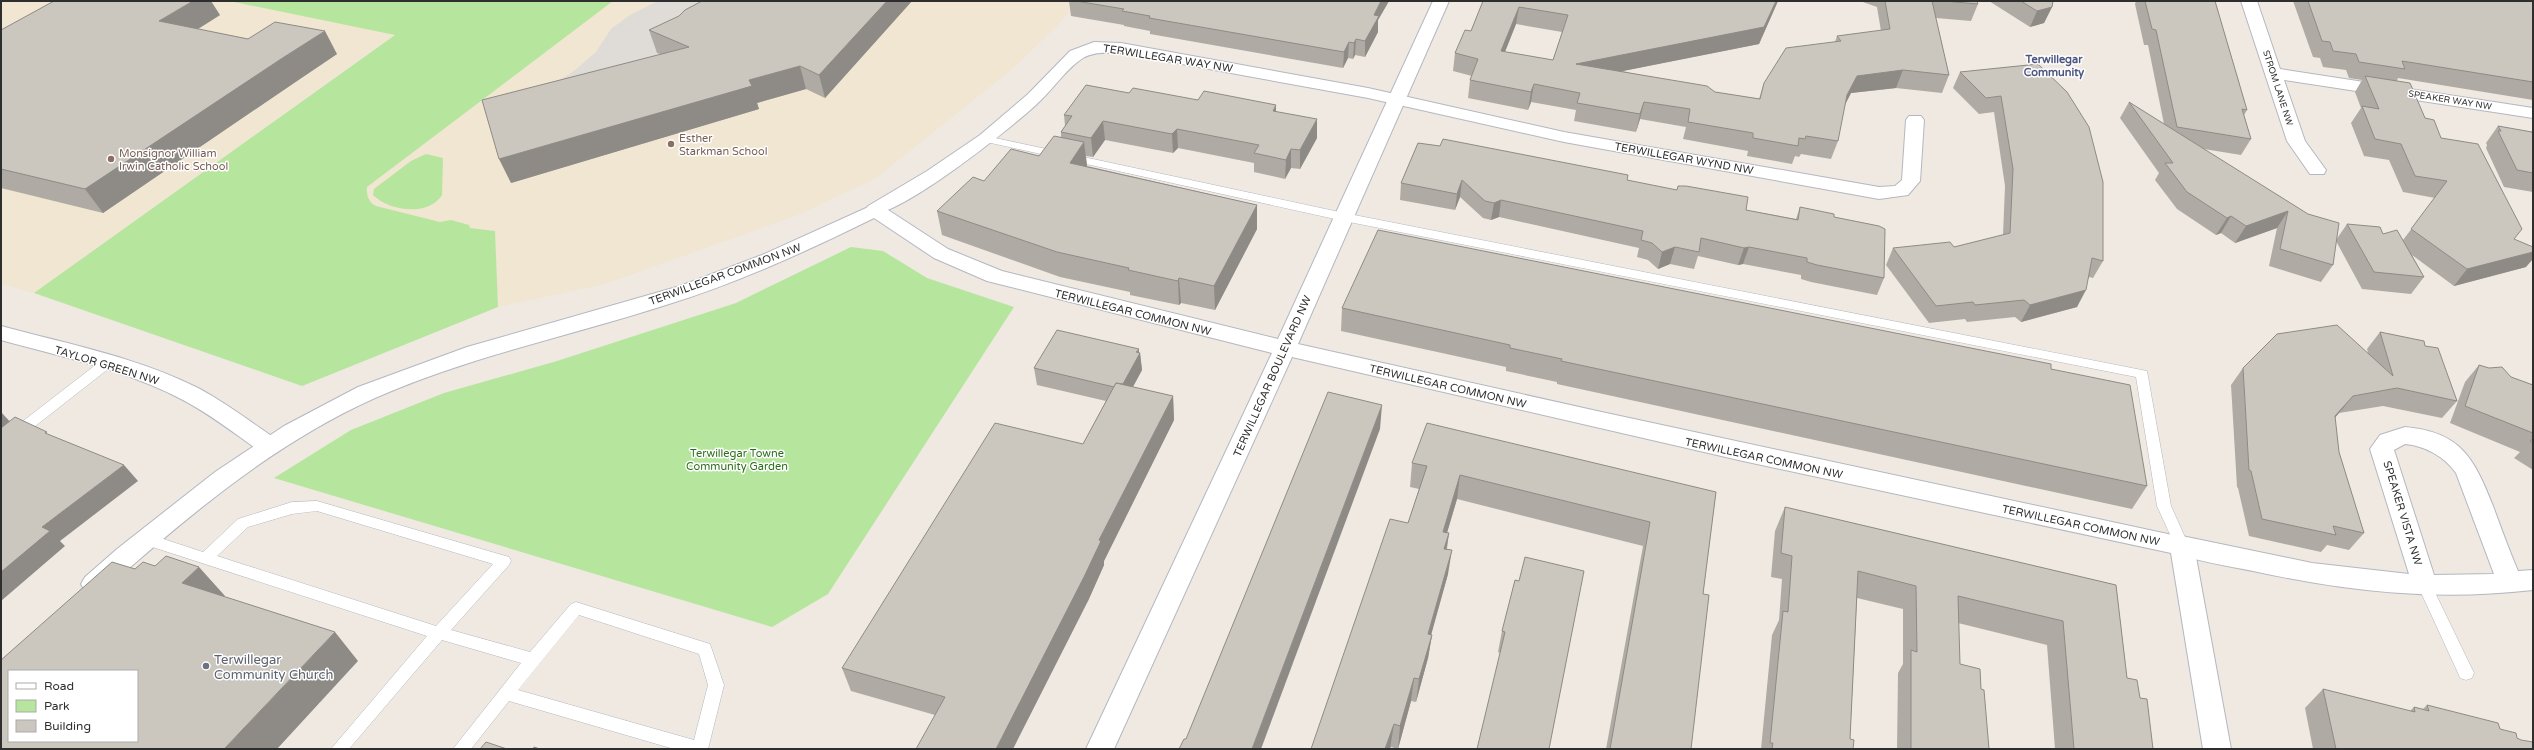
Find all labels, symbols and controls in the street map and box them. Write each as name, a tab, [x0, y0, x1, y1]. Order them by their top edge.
street label: TERWILLEGAR WAY NW	[1102, 42, 1234, 75]
street label: STROM LANE NW	[2260, 49, 2295, 127]
district label: Terwillegar Community	[2024, 53, 2084, 80]
street label: SPEAKER WAY NW	[2407, 88, 2492, 113]
place label: Esther Starkman School	[679, 132, 767, 158]
marker: Esther Starkman School	[666, 139, 676, 149]
street label: TERWILLEGAR WYND NW	[1613, 140, 1754, 177]
place label: Monsignor William Irwin Catholic School	[119, 147, 228, 173]
marker: Monsignor William Irwin Catholic School	[106, 154, 116, 164]
street label: TERWILLEGAR COMMON NW	[647, 241, 803, 308]
street label: TERWILLEGAR COMMON NW	[1053, 287, 1212, 338]
street label: TERWILLEGAR BOULEVARD NW	[1231, 294, 1314, 459]
street label: TAYLOR GREEN NW	[53, 343, 161, 388]
street label: TERWILLEGAR COMMON NW	[1368, 362, 1528, 411]
street label: TERWILLEGAR COMMON NW	[1684, 435, 1844, 482]
park label: Terwillegar Towne Community Garden	[686, 447, 788, 473]
street label: SPEAKER VISTA NW	[2380, 459, 2425, 567]
street label: TERWILLEGAR COMMON NW	[2001, 502, 2161, 549]
place label: Terwillegar Community Church	[214, 652, 333, 683]
marker: Terwillegar Community Church	[201, 661, 211, 671]
legend	[8, 670, 138, 742]
text: Road	[44, 679, 74, 693]
text: Park	[44, 699, 70, 713]
text: Building	[44, 719, 91, 733]

